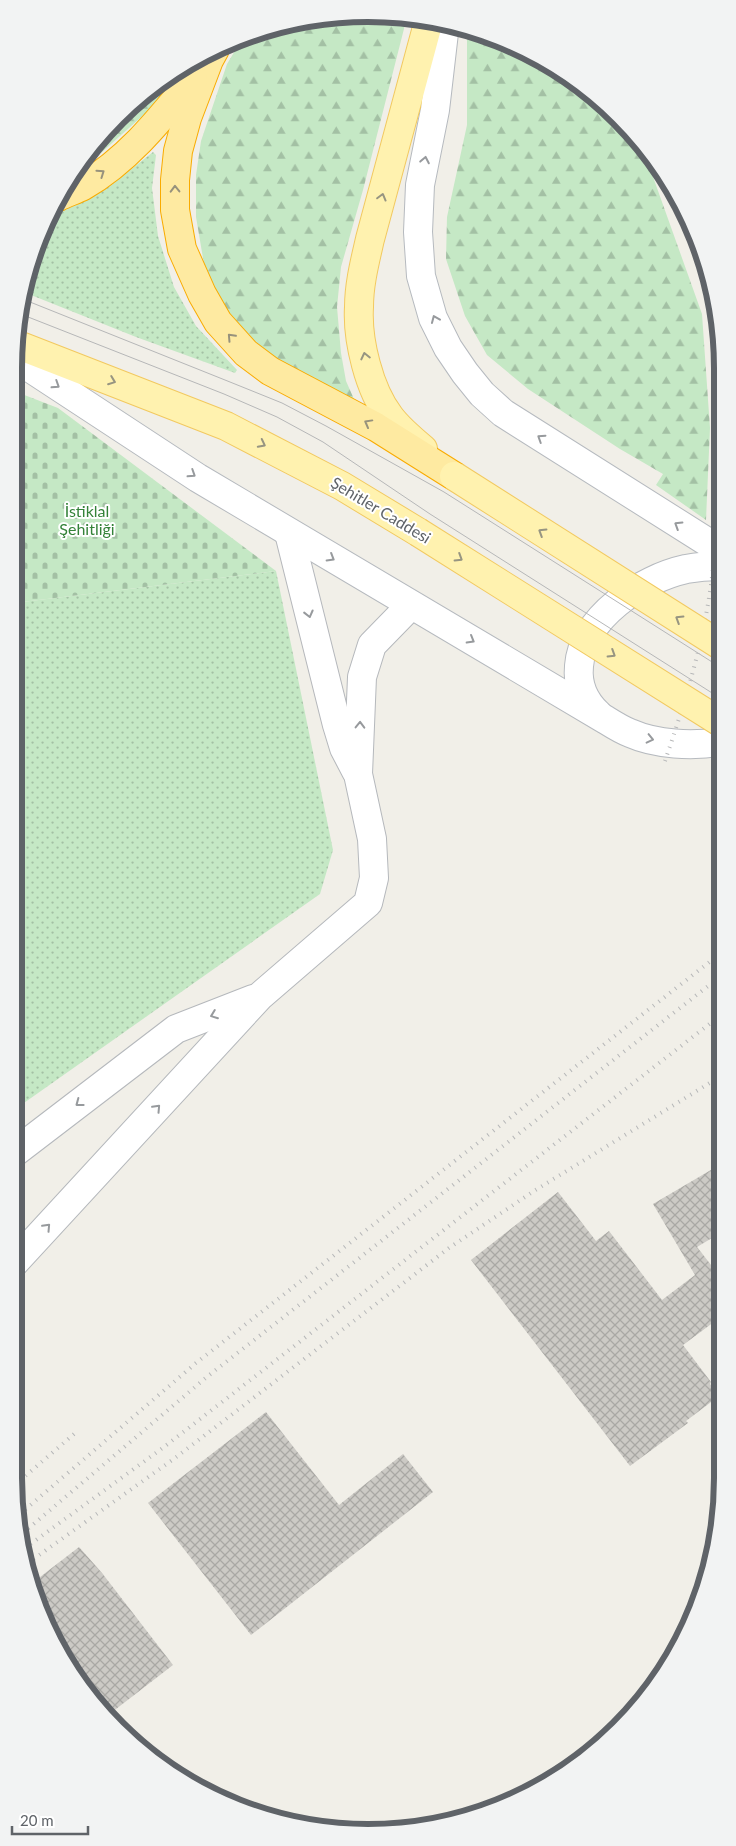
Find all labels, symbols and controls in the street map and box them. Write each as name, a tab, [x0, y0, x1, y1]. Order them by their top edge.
one-way arrow	[420, 155, 430, 164]
one-way arrow	[95, 170, 105, 179]
one-way arrow	[170, 185, 180, 192]
one-way arrow	[376, 193, 386, 201]
one-way arrow	[431, 316, 441, 324]
one-way arrow	[228, 334, 237, 343]
one-way arrow	[360, 351, 371, 360]
one-way arrow	[107, 375, 116, 385]
one-way arrow	[50, 379, 60, 388]
one-way arrow	[364, 419, 373, 429]
one-way arrow	[537, 435, 547, 444]
one-way arrow	[257, 438, 266, 448]
one-way arrow	[186, 468, 195, 477]
street label: Şehitler Caddesi	[328, 472, 435, 547]
park label: İstiklal Şehitliği	[59, 501, 115, 538]
one-way arrow	[675, 521, 684, 531]
one-way arrow	[538, 528, 547, 538]
one-way arrow	[326, 551, 335, 561]
one-way arrow	[454, 552, 463, 561]
one-way arrow	[303, 610, 314, 619]
one-way arrow	[675, 615, 684, 625]
one-way arrow	[466, 634, 475, 644]
one-way arrow	[606, 648, 615, 657]
one-way arrow	[355, 721, 365, 729]
one-way arrow	[646, 733, 655, 744]
one-way arrow	[210, 1009, 218, 1019]
one-way arrow	[76, 1098, 85, 1106]
one-way arrow	[151, 1104, 160, 1113]
one-way arrow	[41, 1224, 50, 1233]
scale bar	[12, 1804, 89, 1836]
text: 20 m	[20, 1811, 54, 1829]

